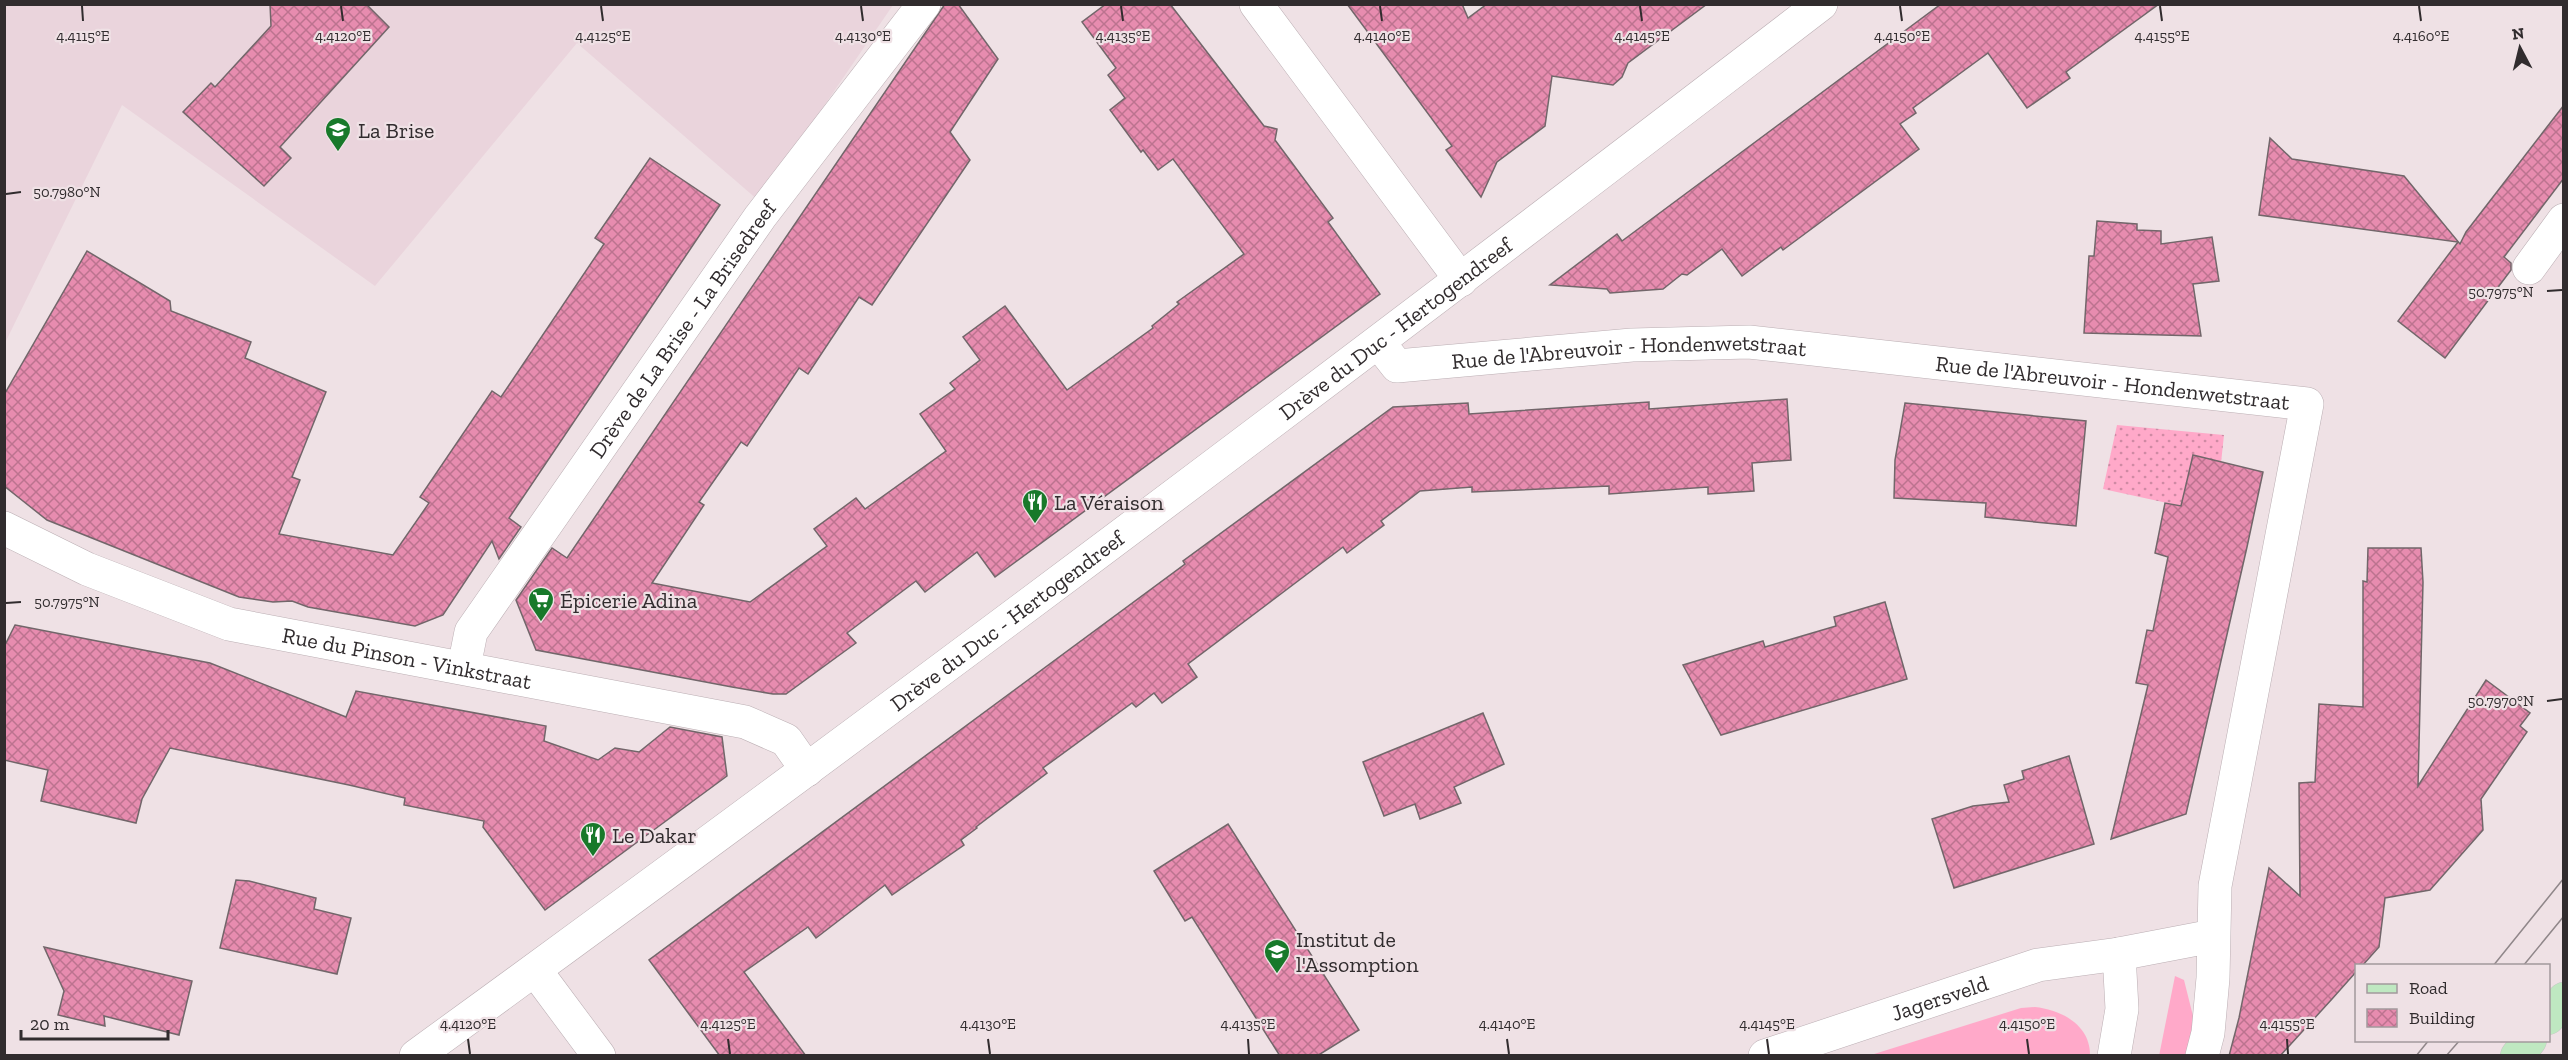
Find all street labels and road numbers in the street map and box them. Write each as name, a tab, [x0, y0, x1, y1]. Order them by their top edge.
street label: Drève de La Brise - La Brisedreef	[583, 194, 783, 463]
street label: Drève du Duc - Hertogendreef	[1274, 231, 1519, 426]
street label: Rue de l'Abreuvoir - Hondenwetstraat	[1450, 329, 1809, 375]
street label: Rue de l'Abreuvoir - Hondenwetstraat	[1934, 350, 2292, 416]
street label: Drève du Duc - Hertogendreef	[885, 524, 1131, 717]
street label: Rue du Pinson - Vinkstraat	[280, 621, 535, 695]
street label: Jagersveld	[1888, 970, 1992, 1027]

